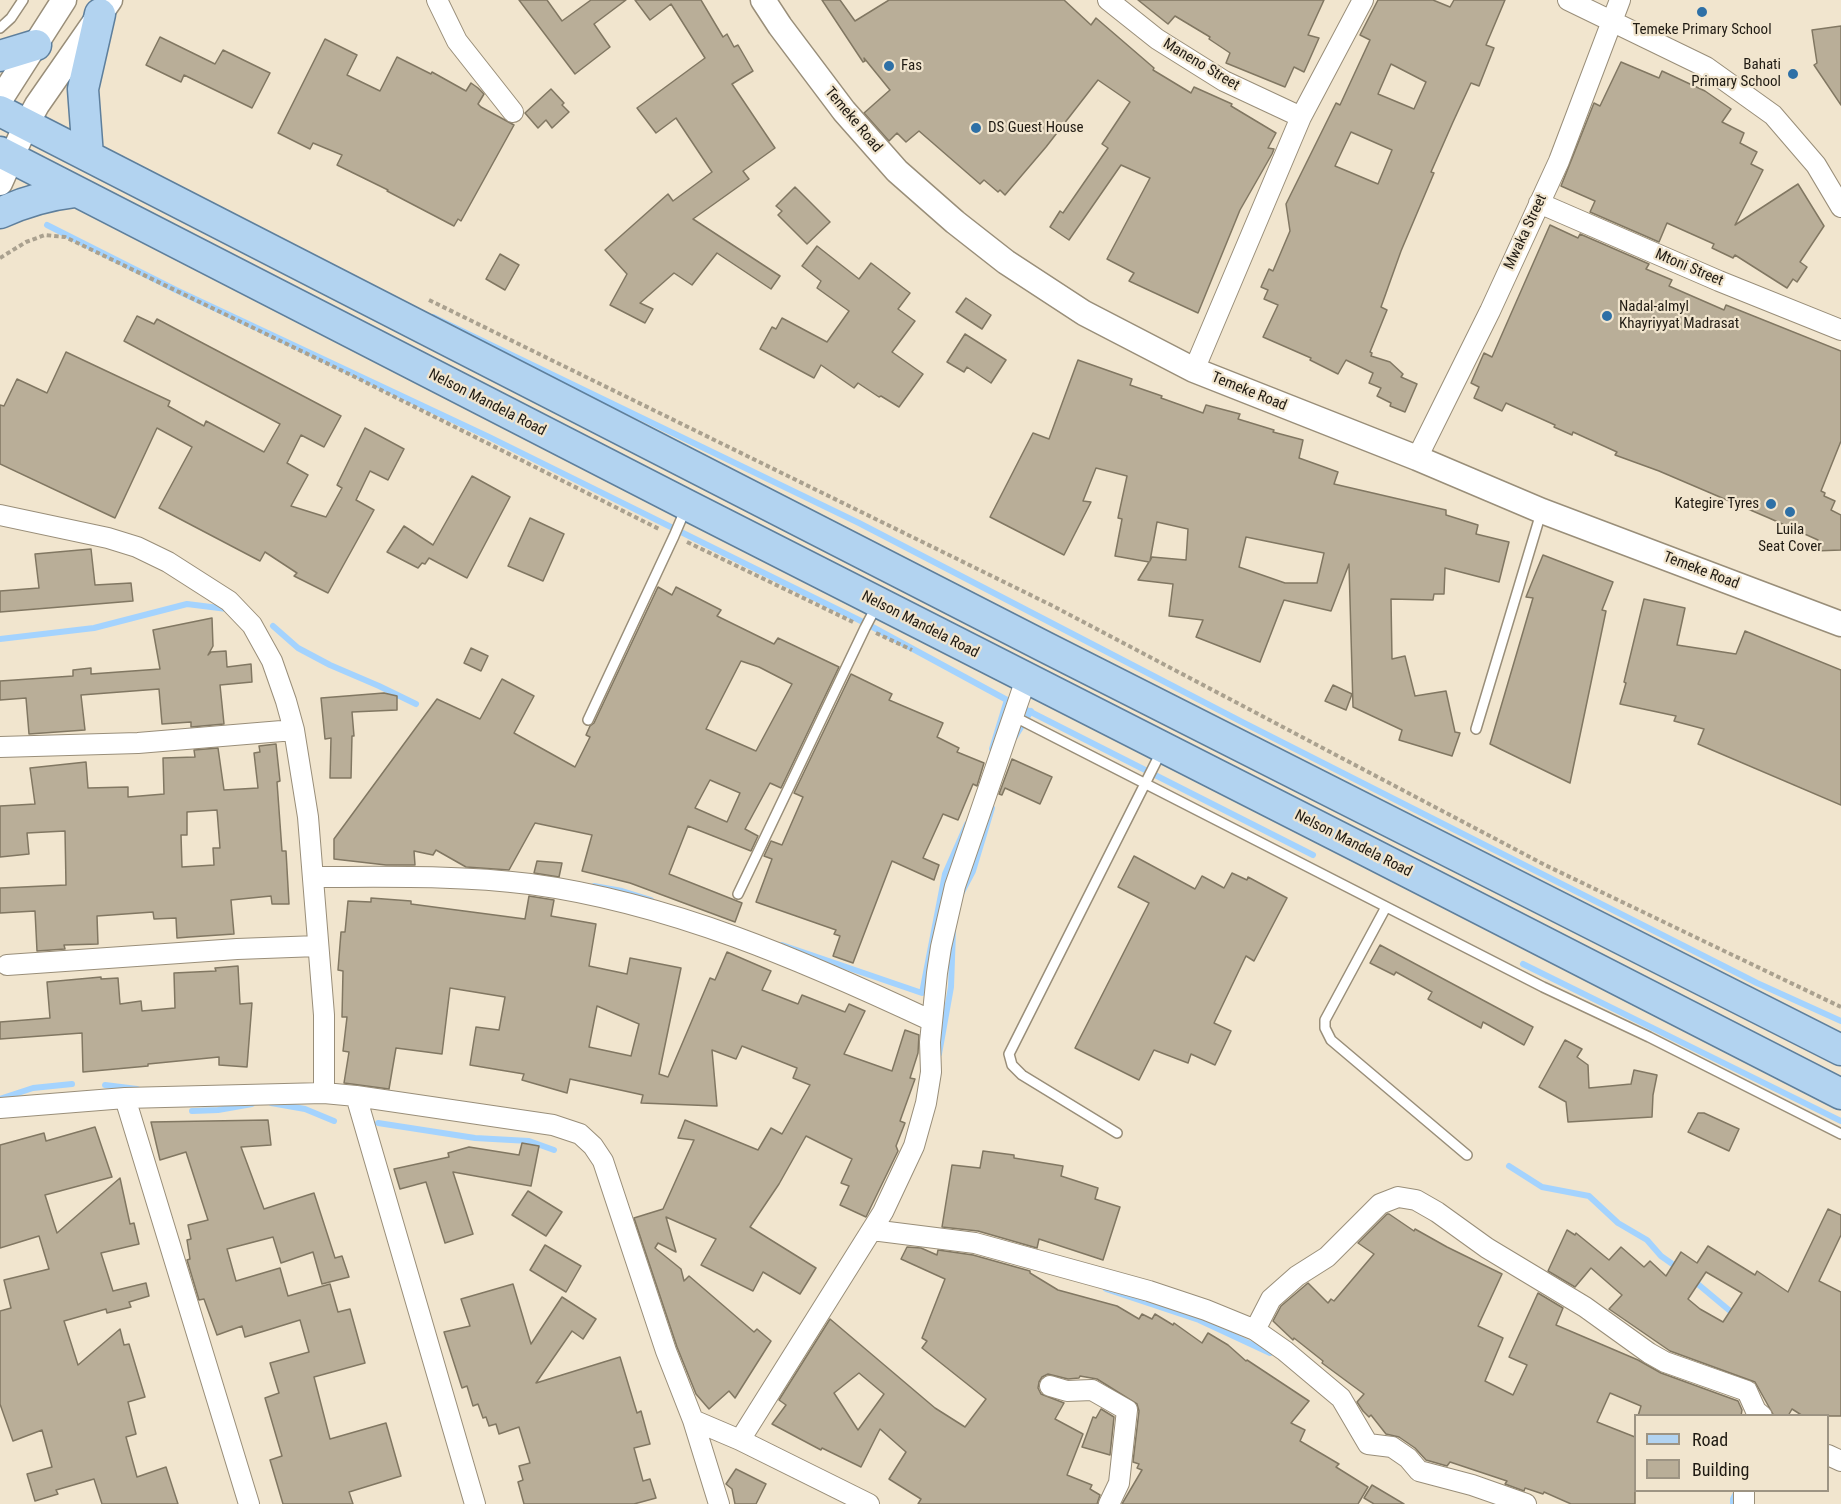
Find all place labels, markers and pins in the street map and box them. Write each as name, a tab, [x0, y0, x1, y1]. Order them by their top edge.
marker: Temeke Primary School	[1695, 5, 1709, 19]
place label: Temeke Primary School	[1632, 21, 1772, 39]
place label: Bahati Primary School	[1691, 56, 1781, 91]
place label: Fas	[901, 57, 922, 75]
marker: Fas	[882, 59, 896, 73]
marker: Bahati Primary School	[1786, 67, 1800, 81]
place label: DS Guest House	[988, 119, 1084, 137]
marker: DS Guest House	[969, 121, 983, 135]
place label: Nadal-almyl Khayriyyat Madrasat	[1619, 298, 1739, 333]
marker: Nadal-almyl Khayriyyat Madrasat	[1600, 309, 1614, 323]
place label: Kategire Tyres	[1675, 495, 1759, 513]
marker: Kategire Tyres	[1764, 497, 1778, 511]
marker: Luila Seat Cover	[1783, 505, 1797, 519]
place label: Luila Seat Cover	[1758, 521, 1822, 556]

